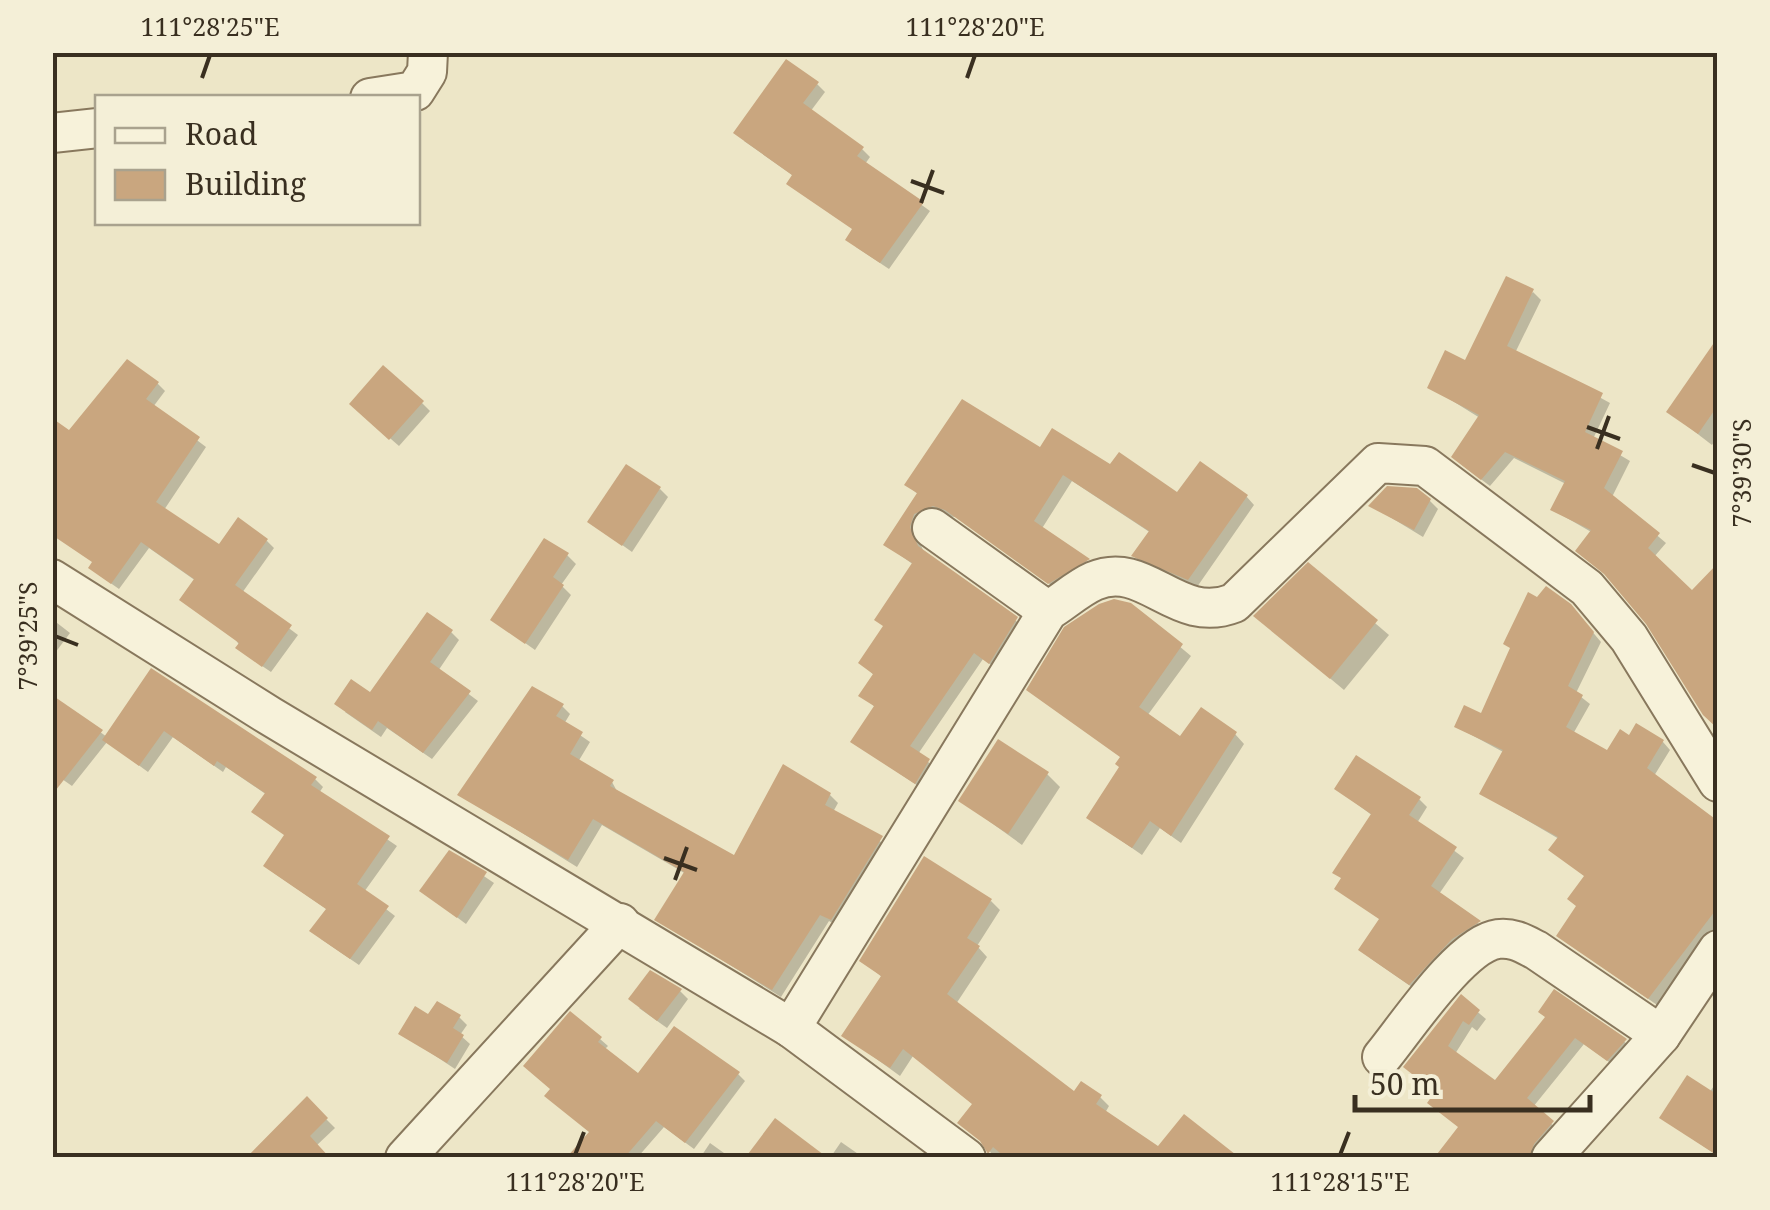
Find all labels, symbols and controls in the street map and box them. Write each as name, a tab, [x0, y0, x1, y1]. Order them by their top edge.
text: 111°28'25"E	[140, 9, 280, 43]
text: 111°28'20"E	[905, 9, 1045, 43]
legend	[95, 95, 420, 225]
text: Road	[185, 113, 257, 154]
text: Building	[185, 163, 306, 204]
text: 7°39'30"S	[1724, 418, 1758, 528]
text: 7°39'25"S	[10, 581, 44, 691]
scale bar	[1355, 1050, 1590, 1112]
text: 50 m	[1370, 1063, 1440, 1104]
text: 111°28'20"E	[505, 1164, 645, 1198]
text: 111°28'15"E	[1270, 1164, 1410, 1198]

